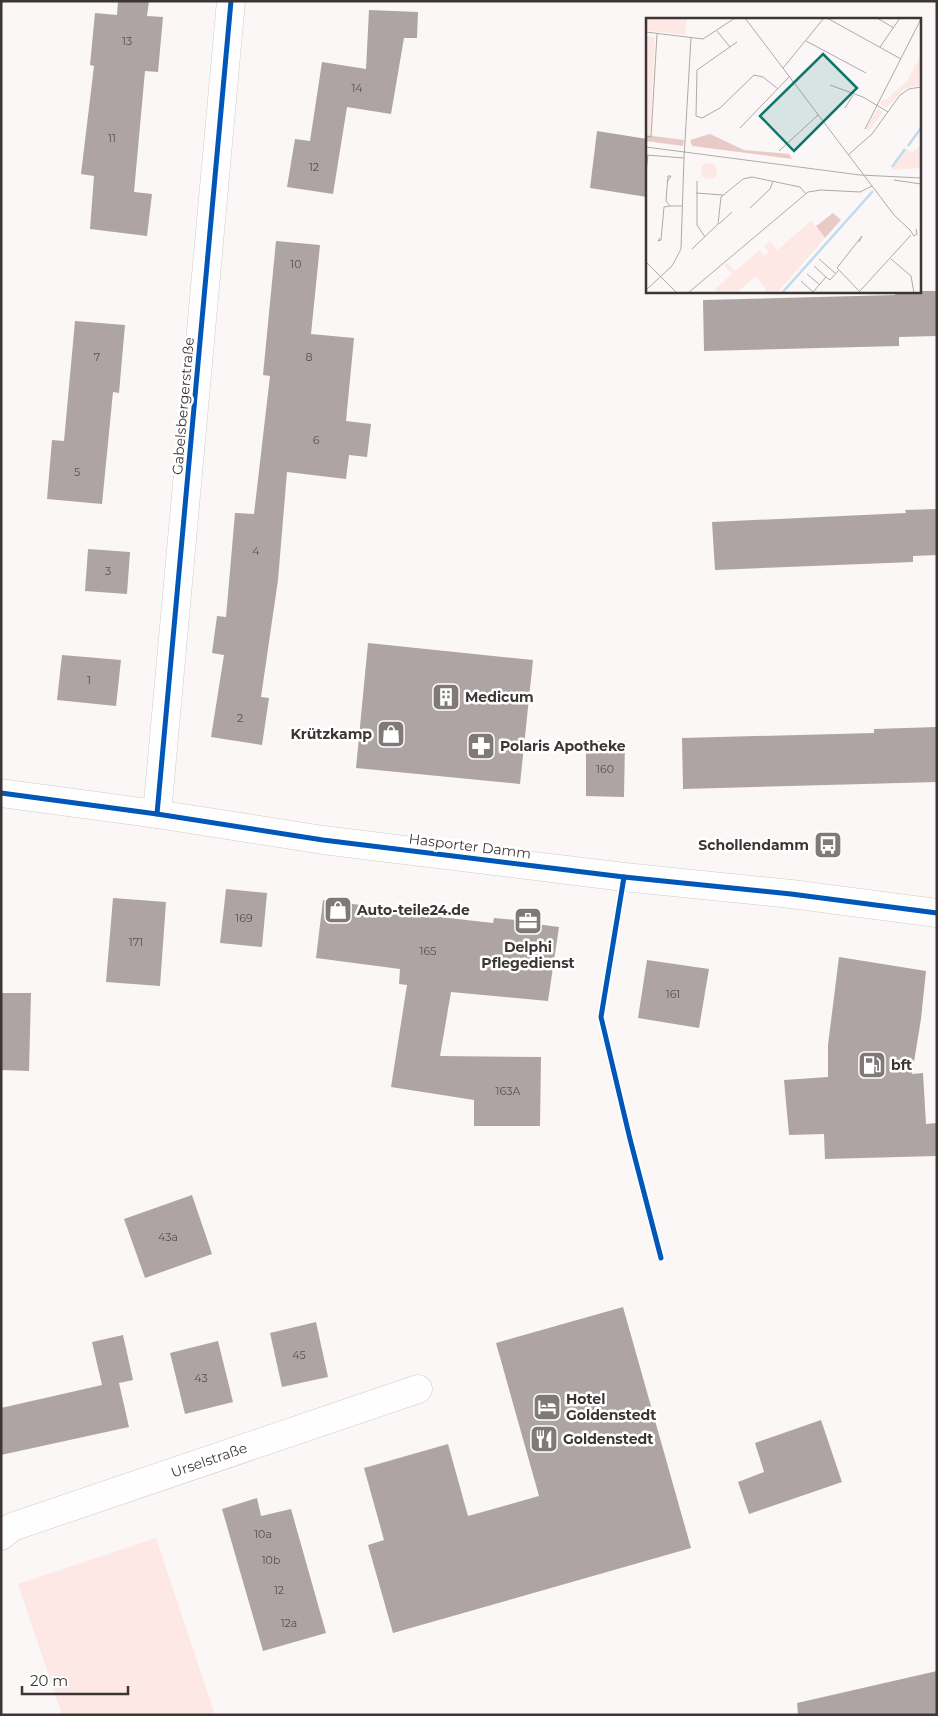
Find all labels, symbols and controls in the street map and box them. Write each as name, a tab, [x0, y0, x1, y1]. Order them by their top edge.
inset map	[646, 18, 920, 292]
house number: 13	[122, 34, 132, 48]
house number: 14	[351, 81, 363, 95]
house number: 11	[108, 131, 116, 145]
house number: 12	[309, 160, 319, 174]
house number: 10	[290, 257, 302, 271]
street label: Gabelsbergerstraße	[168, 336, 198, 476]
house number: 7	[94, 350, 100, 364]
house number: 8	[305, 350, 313, 364]
house number: 6	[313, 433, 320, 447]
house number: 5	[74, 465, 80, 479]
house number: 4	[252, 544, 260, 558]
house number: 3	[105, 564, 111, 578]
house number: 1	[87, 673, 91, 687]
building icon: Medicum	[431, 682, 461, 712]
place label: Medicum	[465, 688, 534, 706]
house number: 2	[237, 711, 243, 725]
shop icon: Krützkamp	[376, 719, 406, 749]
place label: Krützkamp	[290, 725, 372, 743]
pharmacy icon: Polaris Apotheke	[466, 731, 496, 761]
place label: Polaris Apotheke	[500, 737, 626, 755]
house number: 160	[596, 762, 614, 776]
street label: Hasporter Damm	[408, 830, 532, 862]
bus stop icon: Schollendamm	[813, 830, 843, 860]
place label: Schollendamm	[698, 836, 809, 854]
shop icon: Auto-teile24.de	[323, 895, 353, 925]
place label: Auto-teile24.de	[356, 901, 470, 919]
office icon: Delphi Pflegedienst	[513, 906, 543, 936]
house number: 169	[235, 911, 253, 925]
house number: 171	[129, 935, 143, 949]
place label: Delphi Pflegedienst	[481, 938, 575, 972]
house number: 165	[420, 944, 436, 958]
house number: 161	[666, 987, 680, 1001]
fuel station icon: bft	[857, 1050, 887, 1080]
place label: bft	[891, 1056, 912, 1074]
house number: 163A	[496, 1084, 520, 1098]
house number: 43a	[158, 1230, 178, 1244]
house number: 45	[292, 1348, 306, 1362]
house number: 43	[194, 1371, 208, 1385]
place label: Hotel Goldenstedt	[566, 1390, 656, 1424]
hotel icon: Hotel Goldenstedt	[532, 1392, 562, 1422]
restaurant icon: Goldenstedt	[529, 1424, 559, 1454]
place label: Goldenstedt	[563, 1430, 653, 1448]
street label: Urselstraße	[169, 1439, 249, 1481]
house number: 10a	[254, 1527, 272, 1541]
house number: 10b	[262, 1553, 280, 1567]
house number: 12	[274, 1583, 284, 1597]
house number: 12a	[281, 1616, 297, 1630]
scale bar	[22, 1664, 129, 1696]
text: 20 m	[30, 1671, 68, 1690]

